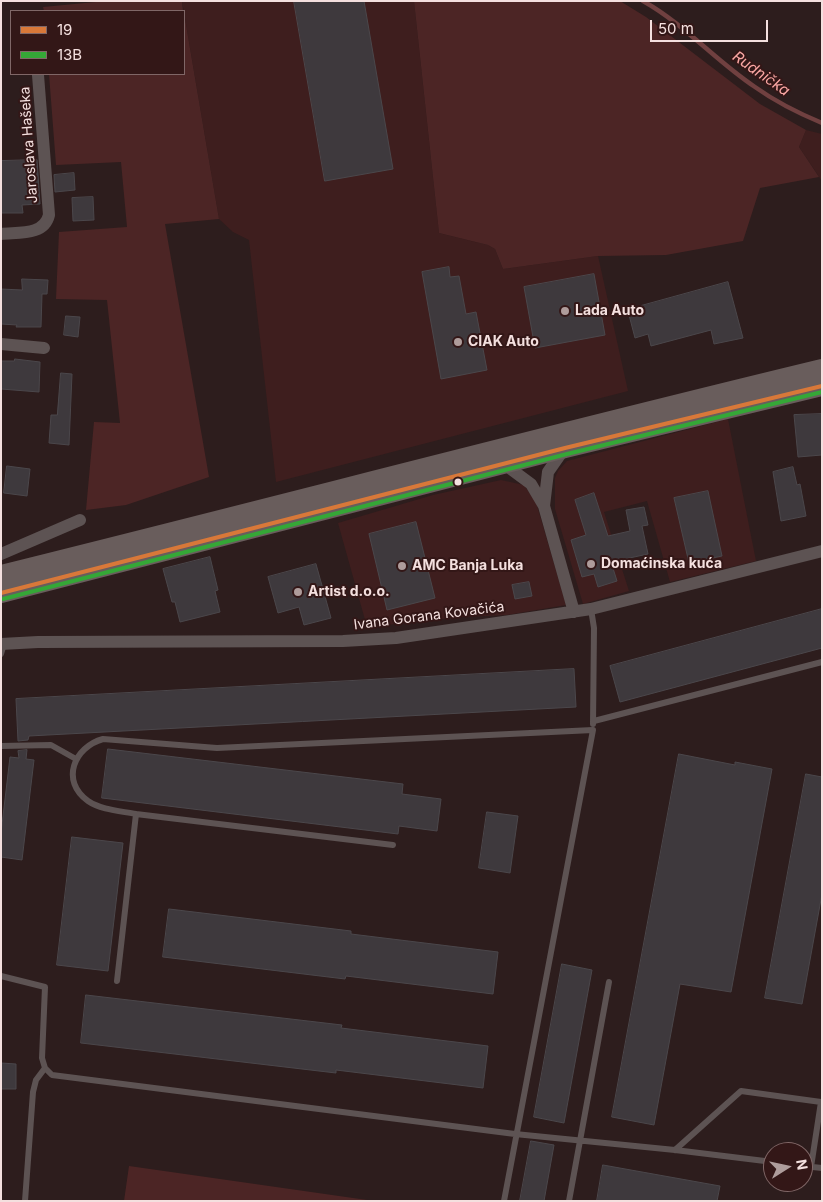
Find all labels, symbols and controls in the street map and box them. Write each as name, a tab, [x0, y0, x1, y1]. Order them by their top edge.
legend	[10, 10, 185, 75]
scale bar	[653, 10, 770, 42]
text: 50 m	[658, 19, 694, 38]
text: 19	[57, 20, 72, 39]
text: 13B	[57, 45, 82, 64]
water label: Rudnička	[729, 48, 793, 100]
street label: Jaroslava Hašeka	[17, 86, 41, 204]
place label: Lada Auto	[575, 303, 644, 319]
marker: Lada Auto	[559, 305, 571, 317]
place label: CIAK Auto	[468, 334, 539, 350]
marker: CIAK Auto	[452, 336, 464, 348]
unlabelled marker	[453, 477, 463, 487]
place label: Domaćinska kuća	[601, 556, 722, 572]
place label: AMC Banja Luka	[412, 558, 523, 574]
marker: Domaćinska kuća	[585, 558, 597, 570]
marker: AMC Banja Luka	[396, 560, 408, 572]
place label: Artist d.o.o.	[308, 584, 390, 600]
marker: Artist d.o.o.	[292, 586, 304, 598]
street label: Ivana Gorana Kovačića	[353, 598, 505, 634]
north arrow	[763, 1142, 813, 1192]
text: N	[793, 1158, 812, 1171]

